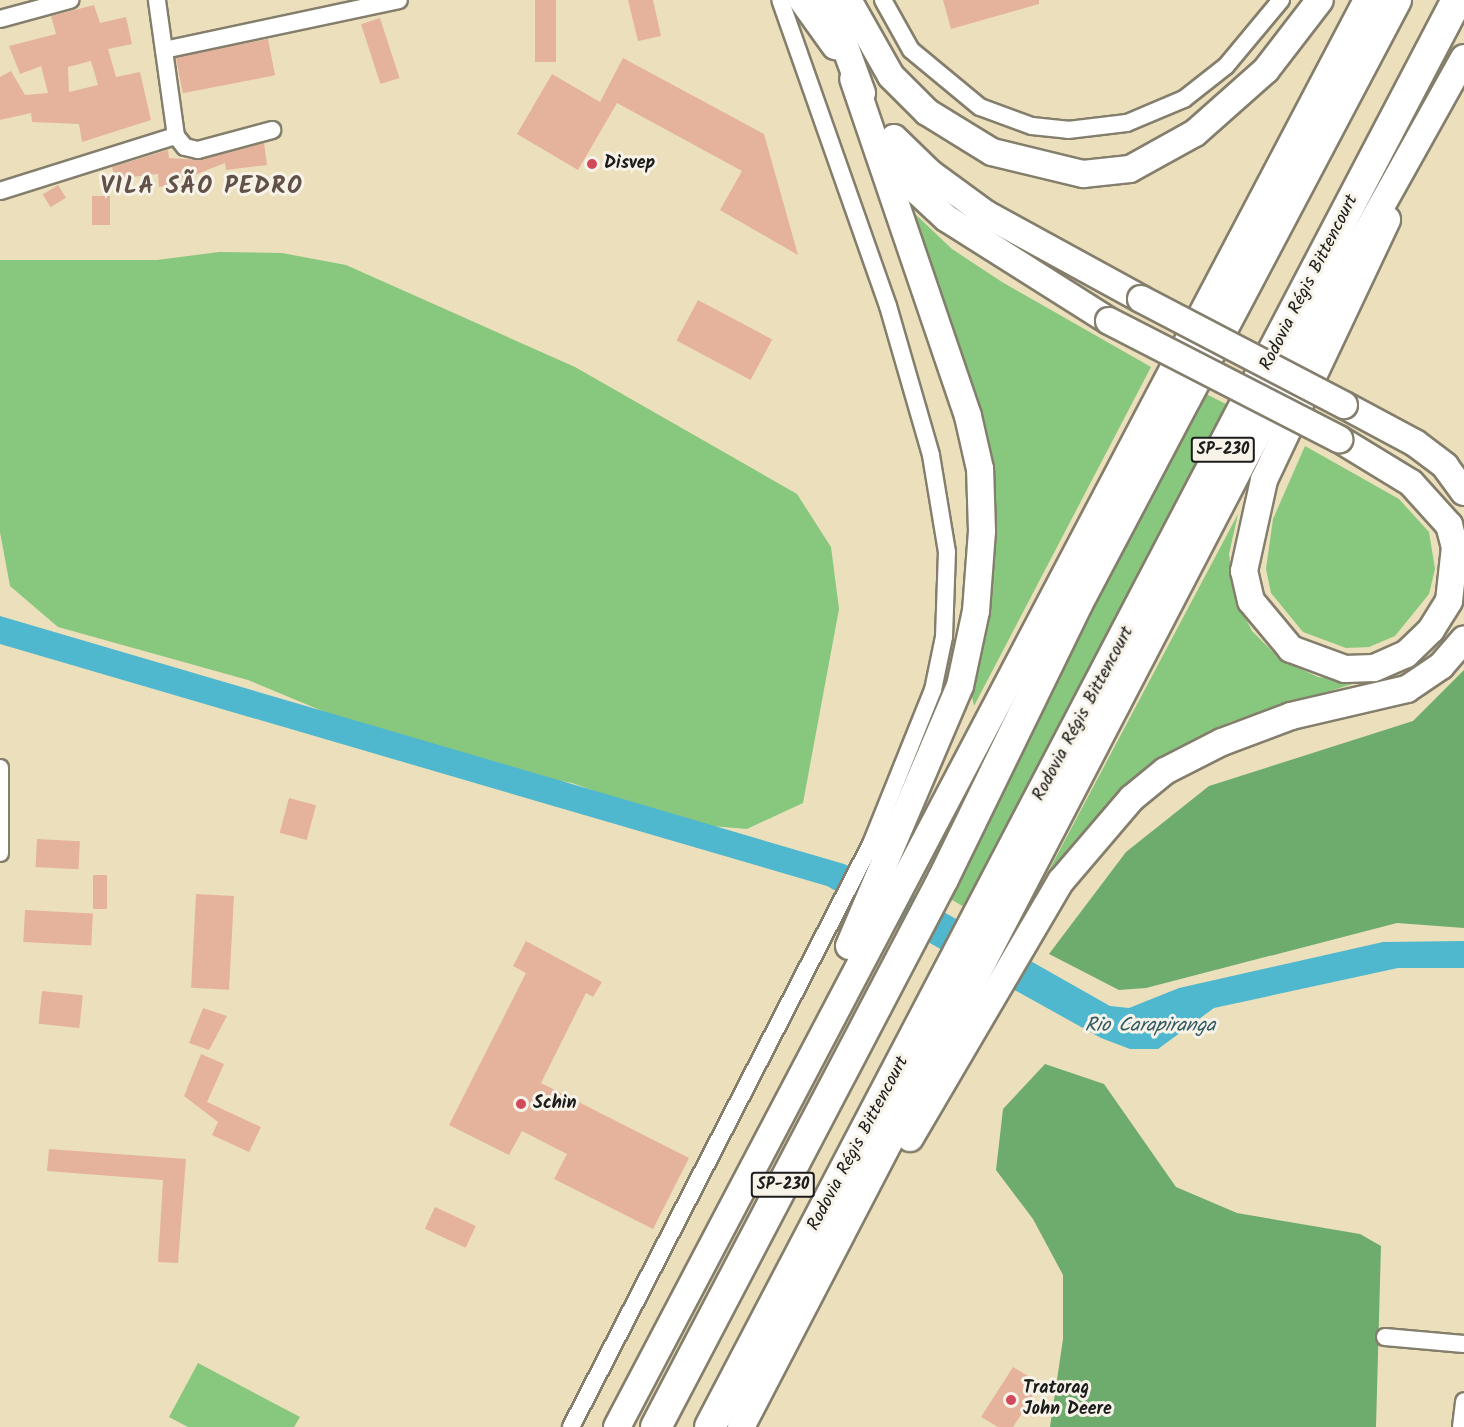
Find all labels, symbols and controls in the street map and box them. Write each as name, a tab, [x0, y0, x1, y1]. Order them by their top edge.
place label: Disvep	[604, 153, 655, 175]
marker: Disvep	[585, 157, 599, 171]
district label: VILA SÃO PEDRO	[101, 173, 303, 201]
street label: Rodovia Régis Bittencourt	[1256, 191, 1364, 375]
road number: SP-230	[1190, 437, 1256, 463]
street label: Rodovia Régis Bittencourt	[1029, 623, 1139, 805]
water label: Rio Carapiranga	[1085, 1014, 1215, 1038]
street label: Rodovia Régis Bittencourt	[804, 1053, 914, 1235]
place label: Schin	[533, 1093, 577, 1115]
marker: Schin	[514, 1097, 528, 1111]
road number: SP-230	[750, 1172, 816, 1198]
place label: Tratorag John Deere	[1023, 1379, 1112, 1422]
marker: Tratorag John Deere	[1004, 1393, 1018, 1407]

